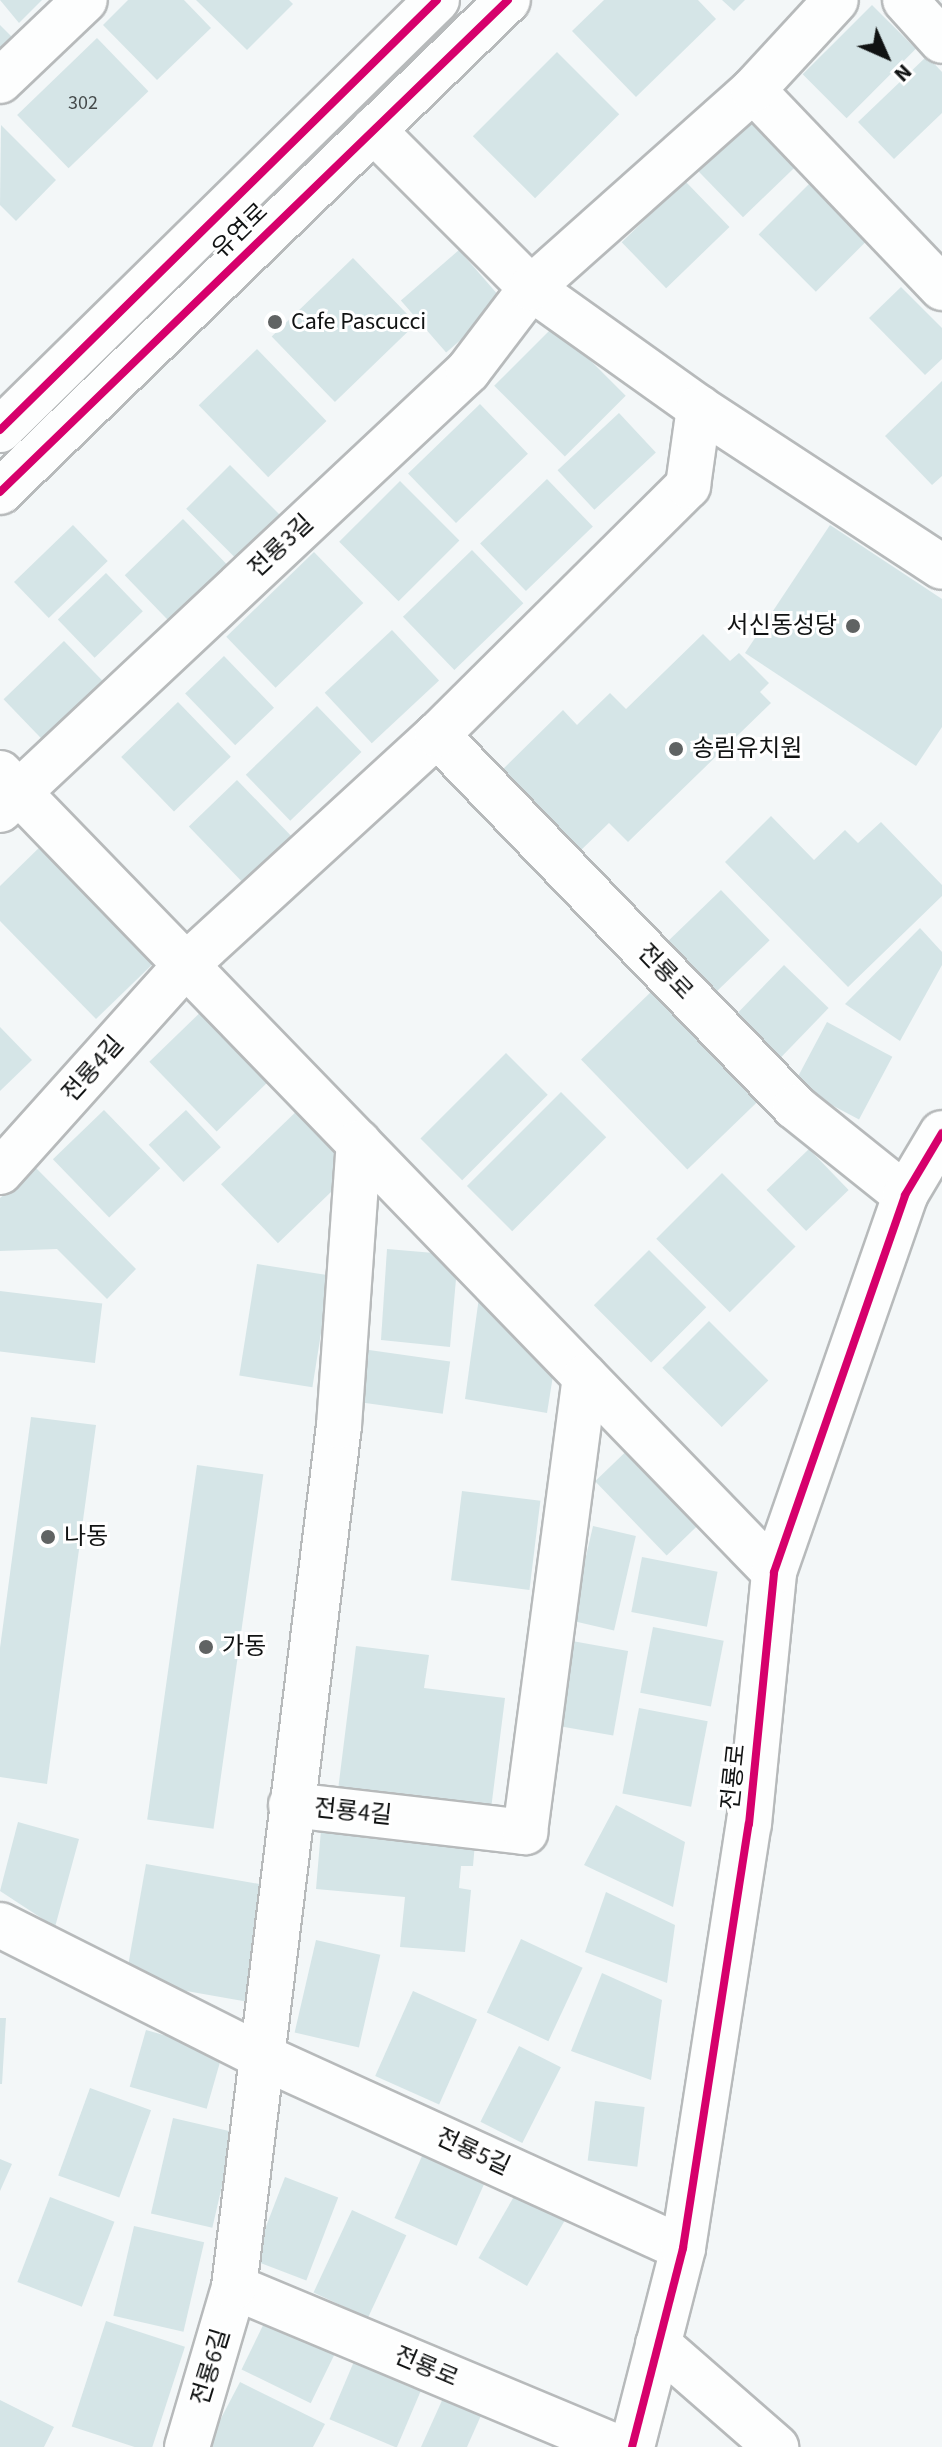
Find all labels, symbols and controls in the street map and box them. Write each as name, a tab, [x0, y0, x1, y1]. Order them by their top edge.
north arrow	[846, 16, 926, 96]
text: N	[886, 56, 919, 89]
house number: 302	[68, 91, 98, 115]
street label: 유연로	[206, 198, 274, 264]
place label: Cafe Pascucci	[291, 308, 426, 336]
marker: Cafe Pascucci	[266, 313, 284, 331]
street label: 전룡3길	[243, 509, 319, 583]
place label: 서신동성당	[727, 612, 837, 640]
marker: 서신동성당	[844, 617, 862, 635]
place label: 송림유치원	[692, 735, 802, 763]
marker: 송림유치원	[667, 740, 685, 758]
street label: 전룡로	[632, 938, 698, 1006]
street label: 전룡4길	[56, 1030, 130, 1108]
place label: 나동	[64, 1523, 108, 1551]
marker: 나동	[39, 1528, 57, 1546]
place label: 가동	[222, 1633, 266, 1661]
marker: 가동	[197, 1638, 215, 1656]
street label: 전룡로	[716, 1743, 752, 1811]
street label: 전룡4길	[313, 1794, 393, 1830]
street label: 전룡5길	[431, 2122, 515, 2182]
street label: 전룡6길	[186, 2325, 236, 2409]
street label: 전룡로	[390, 2341, 462, 2393]

